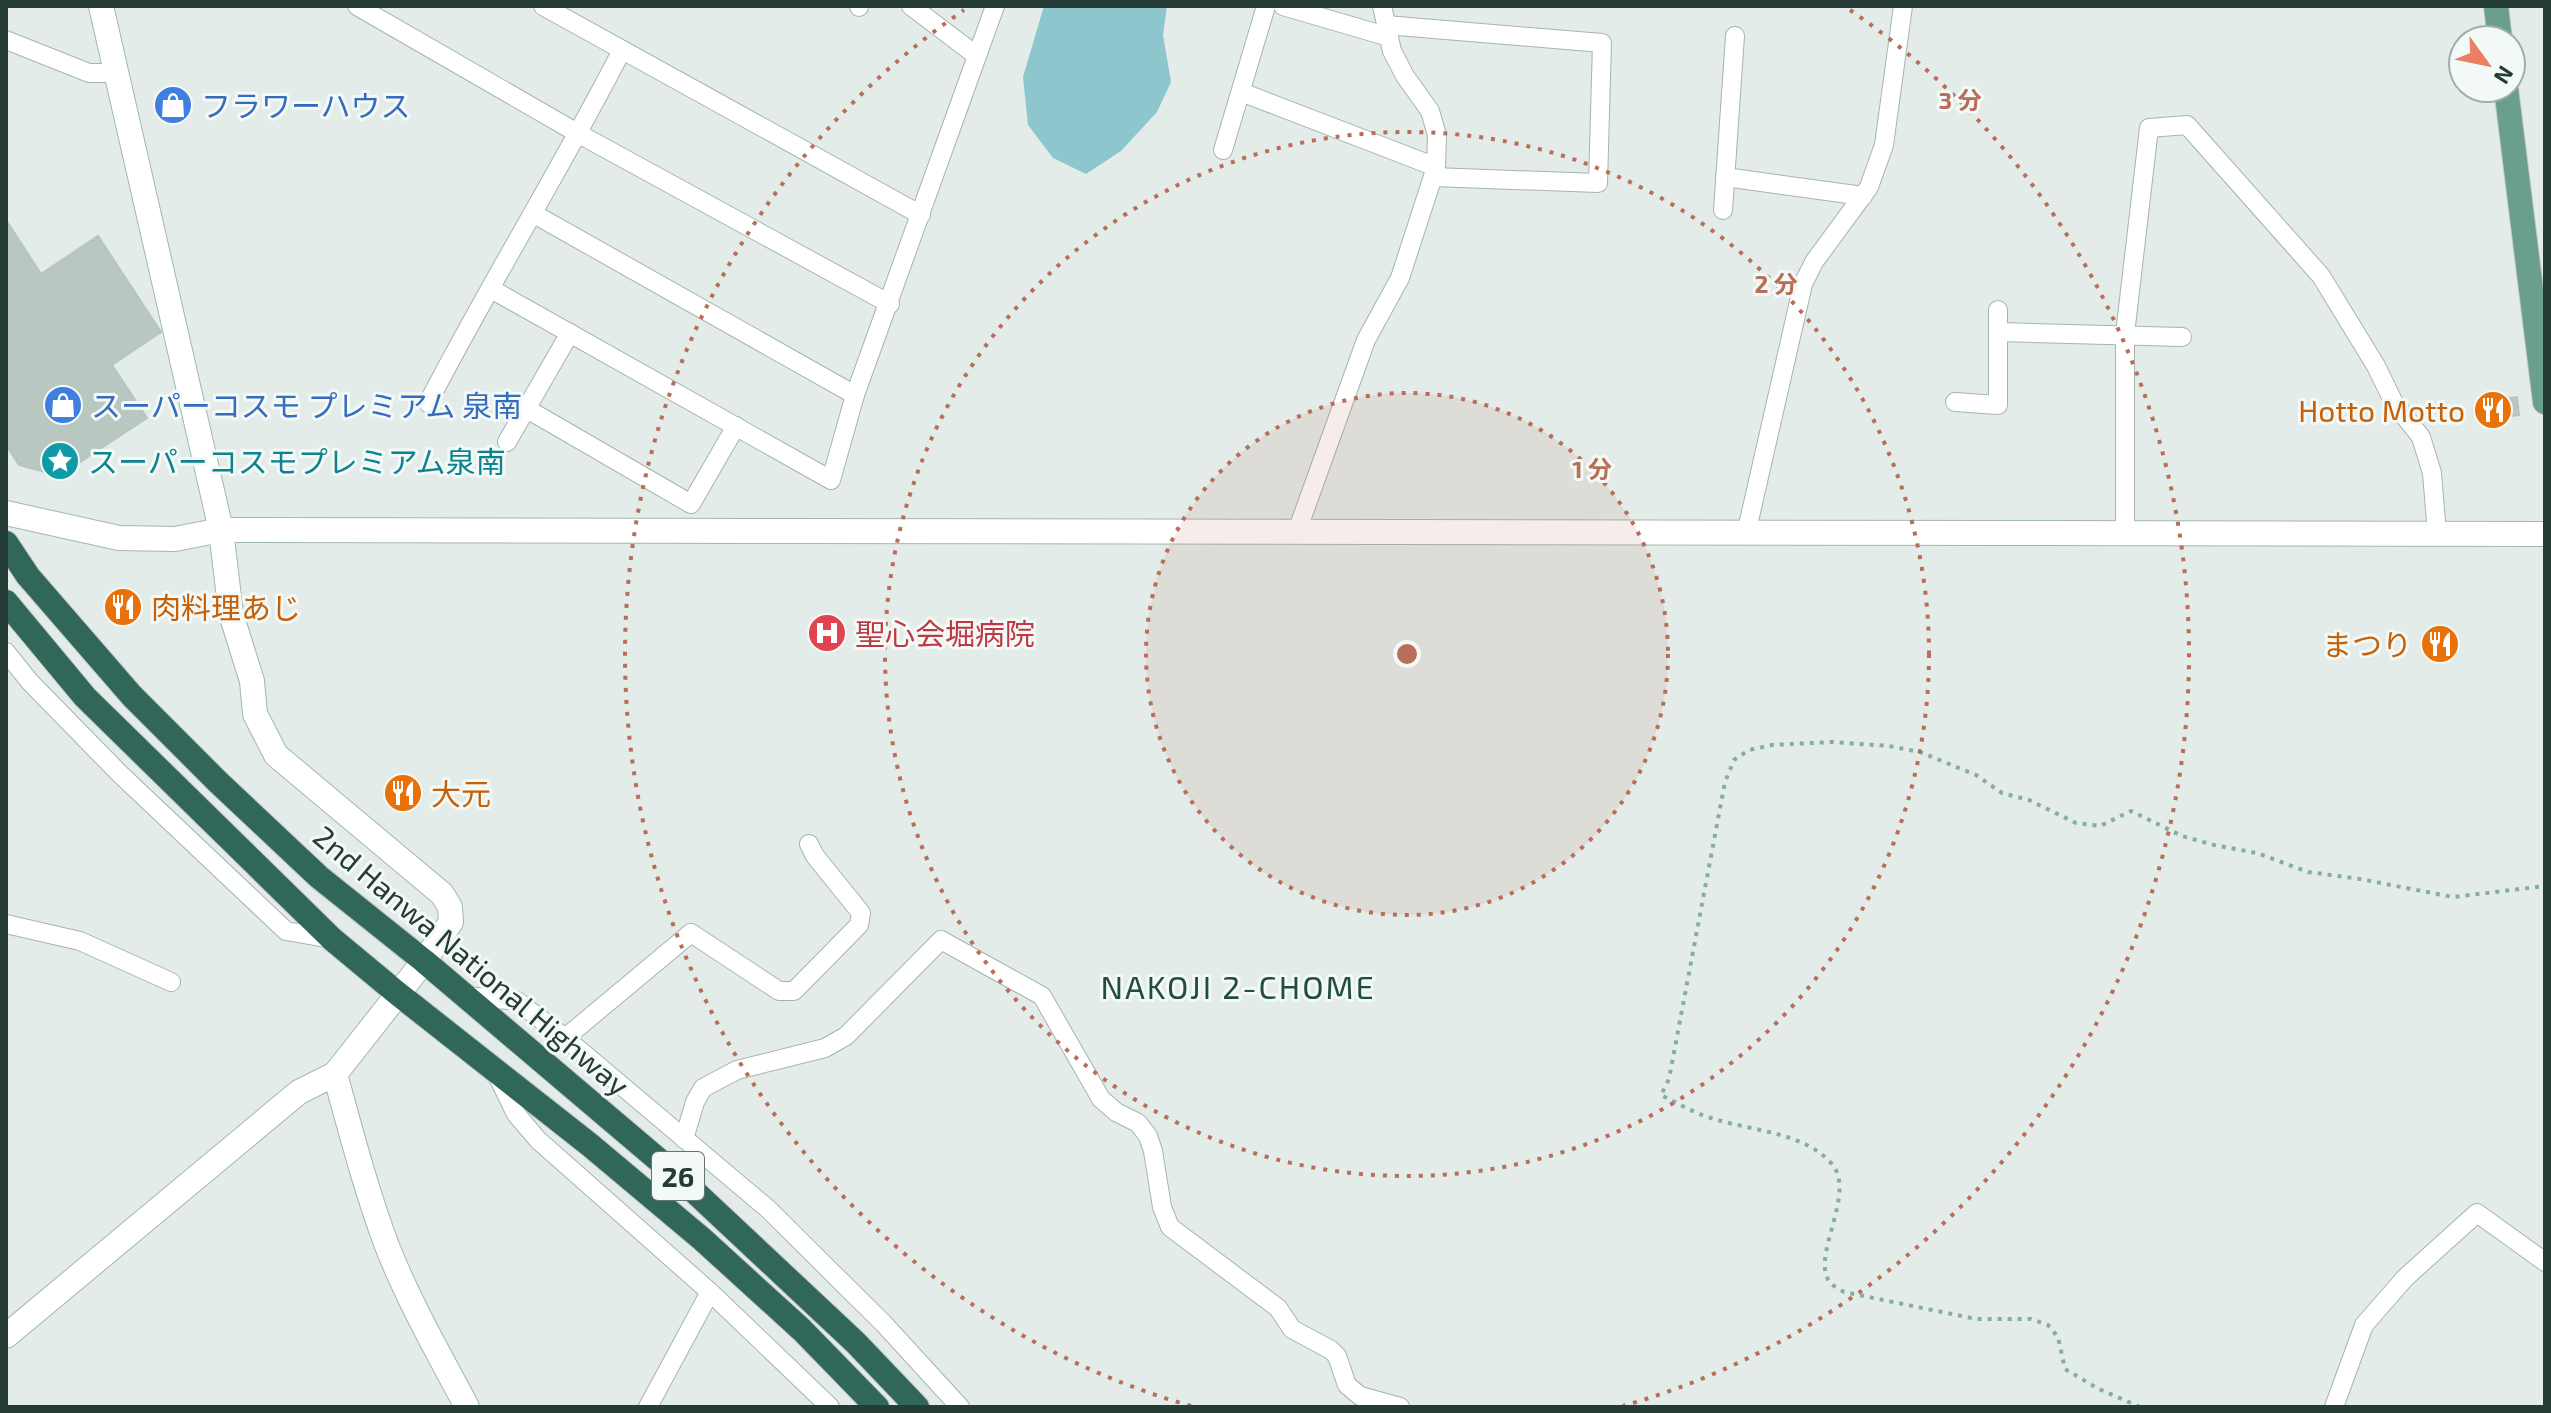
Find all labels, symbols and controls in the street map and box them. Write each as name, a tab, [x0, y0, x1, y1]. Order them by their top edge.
north arrow	[2447, 24, 2527, 104]
text: N	[2489, 62, 2520, 89]
shop icon: フラワーハウス	[152, 84, 194, 126]
text: 3 分	[1939, 85, 1981, 114]
place label: フラワーハウス	[201, 87, 410, 123]
text: 2 分	[1754, 269, 1798, 298]
shop icon: スーパーコスモ プレミアム 泉南	[42, 384, 84, 426]
place label: スーパーコスモ プレミアム 泉南	[91, 387, 522, 423]
restaurant icon: Hotto Motto	[2472, 389, 2514, 431]
place label: Hotto Motto	[2298, 392, 2465, 428]
place icon: スーパーコスモプレミアム泉南	[39, 440, 81, 482]
place label: スーパーコスモプレミアム泉南	[88, 443, 506, 479]
text: 1 分	[1572, 454, 1612, 483]
restaurant icon: 肉料理あじ	[102, 586, 144, 628]
place label: 肉料理あじ	[151, 589, 301, 625]
hospital icon: 聖心会堀病院	[806, 612, 848, 654]
place label: 聖心会堀病院	[855, 615, 1035, 651]
restaurant icon: まつり	[2419, 623, 2461, 665]
place label: まつり	[2322, 626, 2412, 662]
centre of rings	[1393, 640, 1421, 668]
restaurant icon: 大元	[382, 772, 424, 814]
place label: 大元	[431, 775, 491, 811]
street label: 2nd Hanwa National Highway	[307, 817, 637, 1103]
district label: NAKOJI 2-CHOME	[1100, 967, 1376, 1005]
road number: 26	[652, 1152, 704, 1200]

